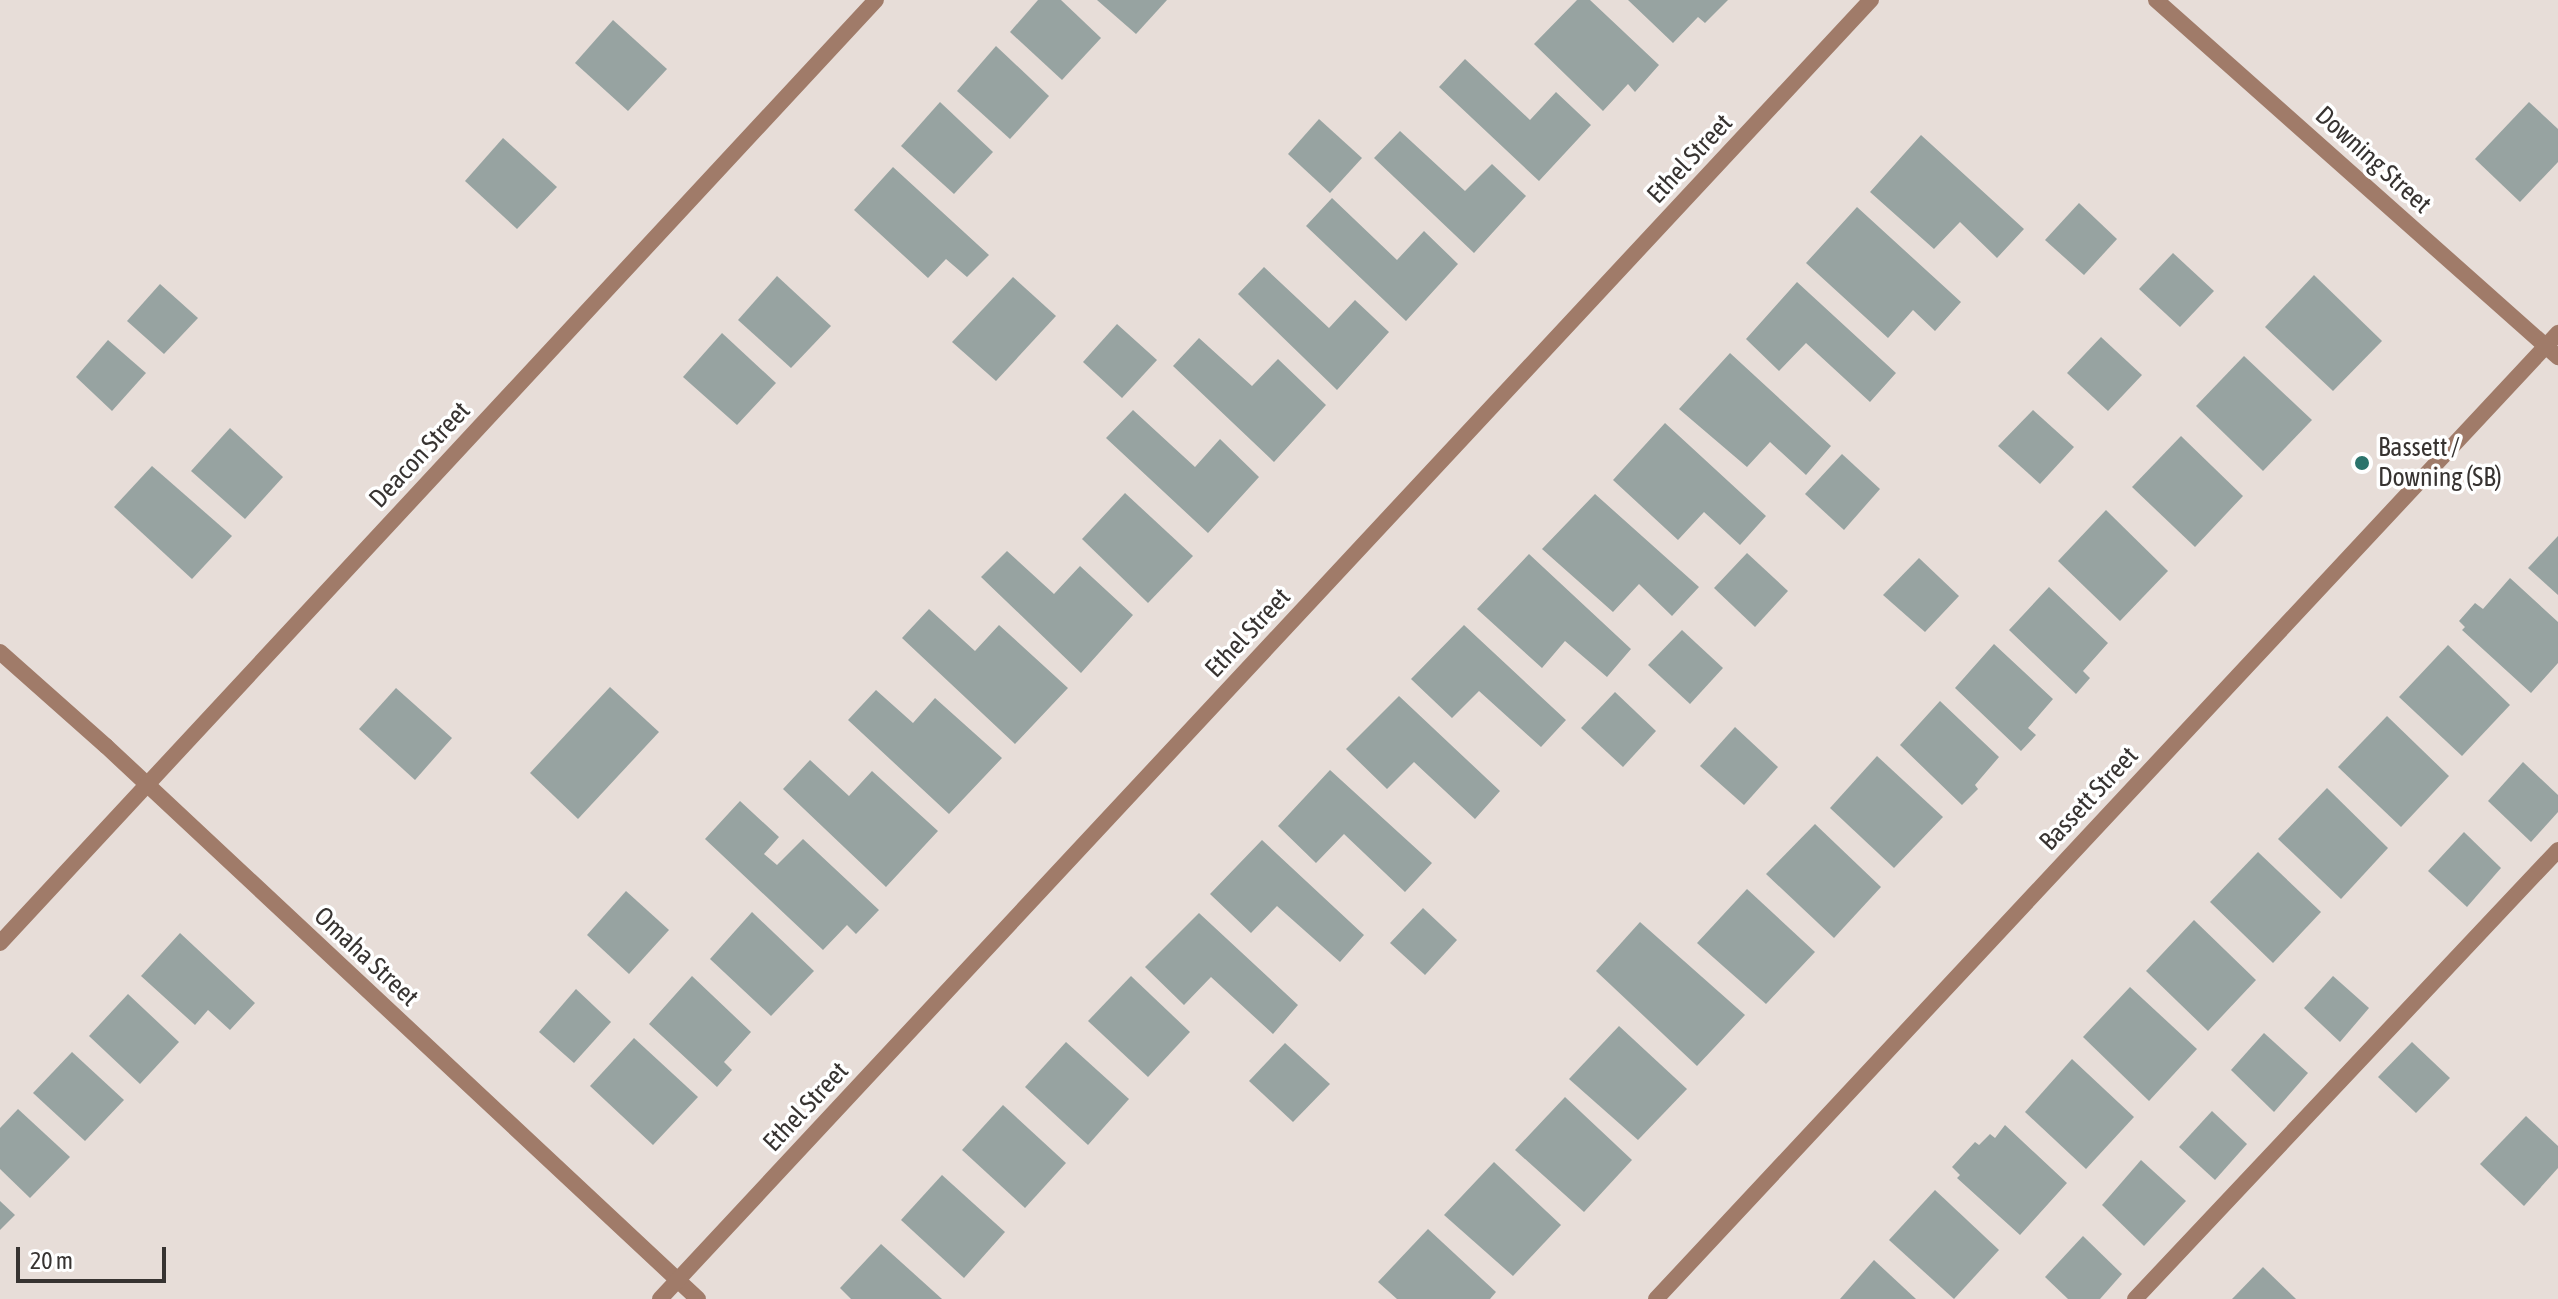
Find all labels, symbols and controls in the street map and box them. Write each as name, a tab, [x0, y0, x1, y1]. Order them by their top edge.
street label: Downing Street	[2309, 100, 2437, 220]
street label: Ethel Street	[1641, 108, 1739, 210]
street label: Deacon Street	[363, 396, 477, 514]
place label: Bassett / Downing (SB)	[2378, 432, 2502, 494]
marker: Bassett / Downing (SB)	[2353, 454, 2371, 472]
street label: Ethel Street	[1199, 582, 1297, 684]
street label: Bassett Street	[2033, 741, 2145, 857]
street label: Omaha Street	[307, 901, 425, 1013]
street label: Ethel Street	[757, 1056, 855, 1158]
scale bar	[20, 1231, 170, 1281]
text: 20 m	[30, 1247, 73, 1274]

